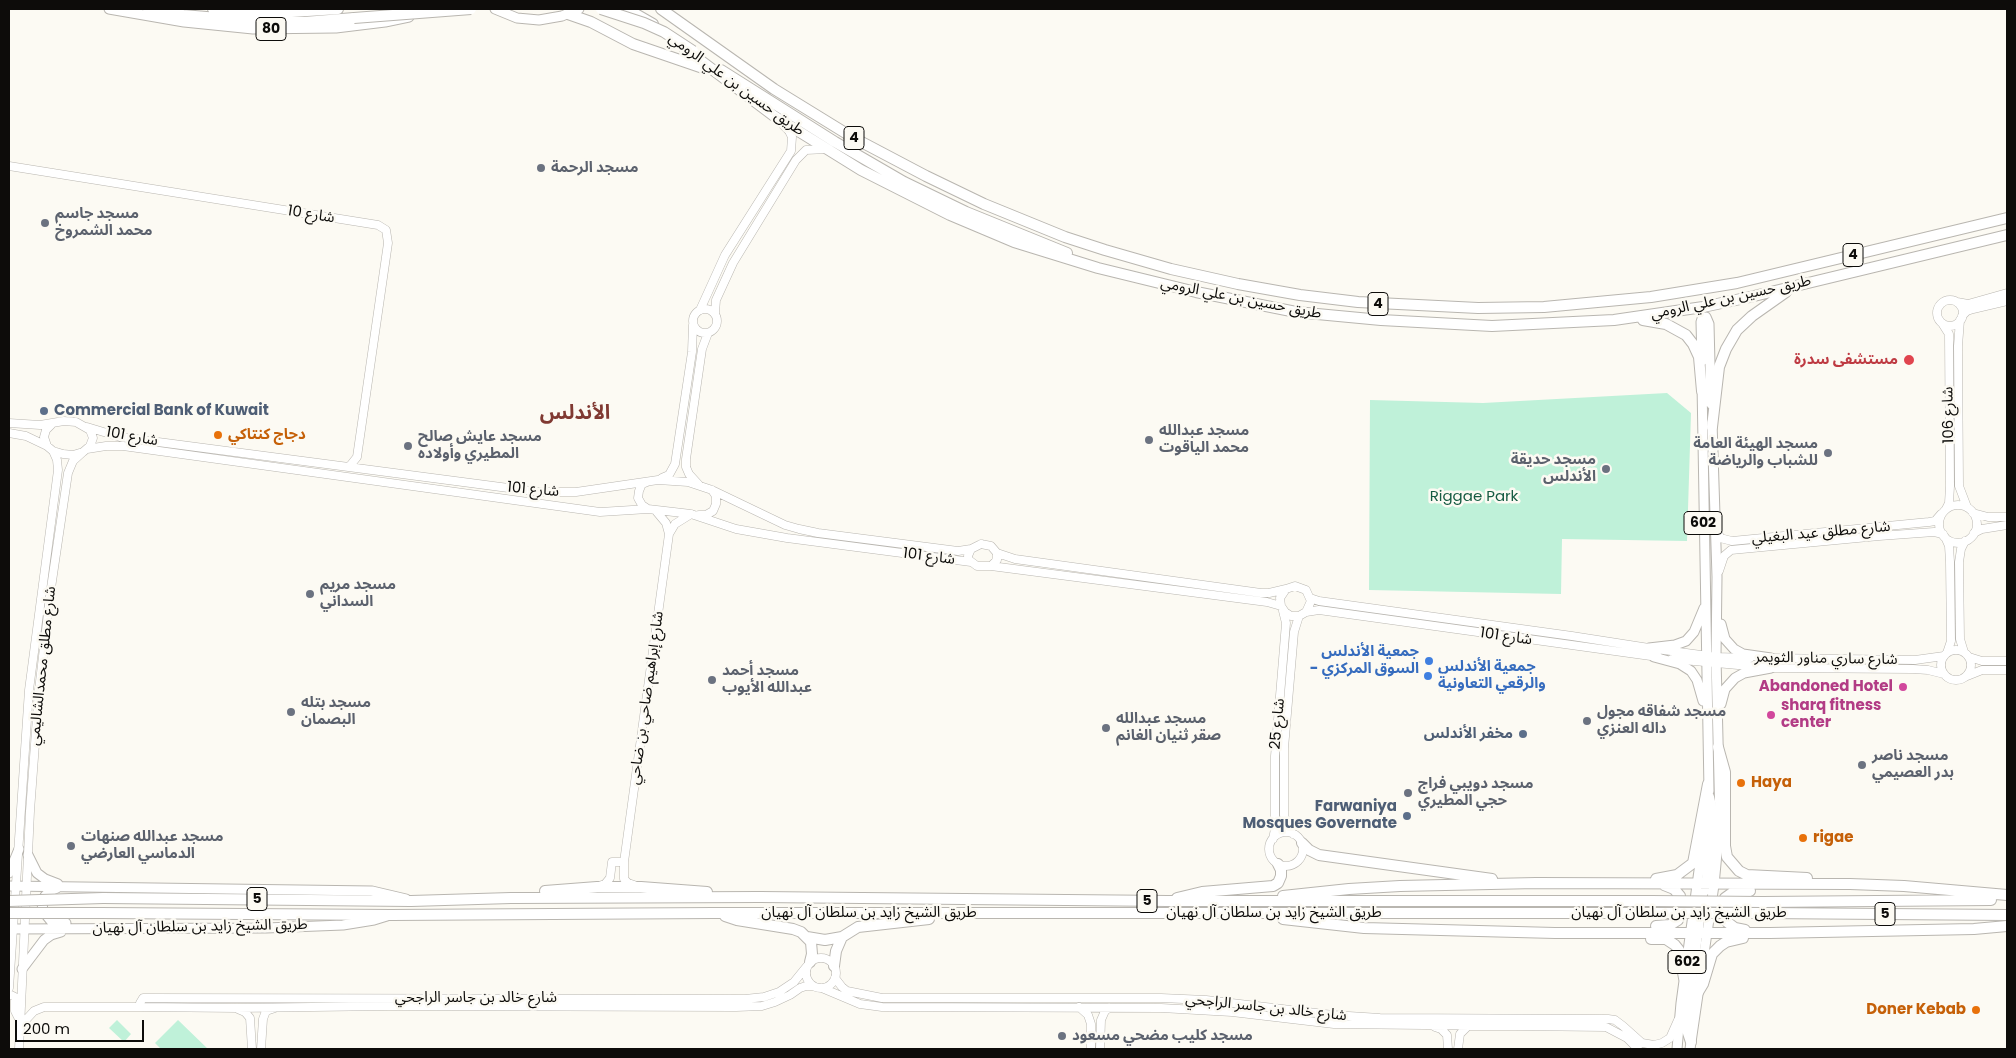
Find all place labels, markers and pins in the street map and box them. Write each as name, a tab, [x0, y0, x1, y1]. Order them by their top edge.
place label: مسجد الرحمة	[551, 159, 638, 177]
marker: مسجد الرحمة	[535, 162, 547, 174]
place label: مسجد جاسم محمد الشمروخ	[55, 205, 152, 240]
marker: مسجد جاسم محمد الشمروخ	[39, 217, 51, 229]
place label: مستشفى سدرة	[1794, 351, 1898, 369]
marker: مستشفى سدرة	[1902, 353, 1916, 367]
place label: Commercial Bank of Kuwait	[54, 402, 269, 420]
marker: Commercial Bank of Kuwait	[38, 405, 50, 417]
place label: مسجد عبدالله محمد الياقوت	[1159, 422, 1249, 457]
place label: دجاج كنتاكي	[228, 426, 306, 444]
place label: مسجد عايش صالح المطيري وأولاده	[418, 428, 542, 463]
marker: دجاج كنتاكي	[212, 429, 224, 441]
marker: مسجد عبدالله محمد الياقوت	[1143, 434, 1155, 446]
place label: مسجد الهيئة العامة للشباب والرياضة	[1693, 435, 1818, 470]
marker: مسجد عايش صالح المطيري وأولاده	[402, 440, 414, 452]
marker: مسجد الهيئة العامة للشباب والرياضة	[1822, 447, 1834, 459]
place label: مسجد حديقة الأندلس	[1511, 451, 1596, 486]
marker: مسجد حديقة الأندلس	[1600, 463, 1612, 475]
place label: مسجد مريم السداني	[320, 576, 396, 611]
marker: مسجد مريم السداني	[304, 588, 316, 600]
place label: جمعية الأندلس - السوق المركزي	[1310, 643, 1419, 678]
marker: جمعية الأندلس - السوق المركزي	[1423, 655, 1435, 667]
place label: جمعية الأندلس والرقعي التعاونية	[1438, 658, 1546, 693]
place label: مسجد أحمد عبدالله الأيوب	[722, 662, 812, 697]
marker: جمعية الأندلس والرقعي التعاونية	[1422, 670, 1434, 682]
marker: مسجد أحمد عبدالله الأيوب	[706, 674, 718, 686]
place label: Abandoned Hotel	[1759, 678, 1893, 696]
marker: Abandoned Hotel	[1897, 681, 1909, 693]
place label: مسجد بتله البصمان	[301, 694, 371, 729]
place label: sharq fitness center	[1781, 697, 1881, 732]
place label: مسجد شفاقه مجول داله العنزي	[1597, 703, 1726, 738]
marker: مسجد بتله البصمان	[285, 706, 297, 718]
marker: sharq fitness center	[1765, 709, 1777, 721]
place label: مسجد عبدالله صقر ثنيان الغانم	[1116, 710, 1221, 745]
marker: مسجد شفاقه مجول داله العنزي	[1581, 715, 1593, 727]
marker: مسجد عبدالله صقر ثنيان الغانم	[1100, 722, 1112, 734]
place label: مخفر الأندلس	[1424, 725, 1513, 743]
marker: مخفر الأندلس	[1517, 728, 1529, 740]
place label: مسجد ناصر بدر العصيمي	[1872, 747, 1954, 782]
marker: مسجد ناصر بدر العصيمي	[1856, 759, 1868, 771]
place label: Haya	[1751, 774, 1792, 792]
place label: مسجد دويبي فراج حجي المطيري	[1418, 775, 1533, 810]
marker: Haya	[1735, 777, 1747, 789]
marker: مسجد دويبي فراج حجي المطيري	[1402, 787, 1414, 799]
place label: Farwaniya Mosques Governate	[1243, 798, 1397, 833]
marker: Farwaniya Mosques Governate	[1401, 810, 1413, 822]
place label: مسجد عبدالله صنهات الدماسي العارضي	[81, 828, 224, 863]
place label: rigae	[1813, 829, 1853, 847]
marker: rigae	[1797, 832, 1809, 844]
marker: مسجد عبدالله صنهات الدماسي العارضي	[65, 840, 77, 852]
place label: Doner Kebab	[1866, 1001, 1966, 1019]
marker: Doner Kebab	[1970, 1004, 1982, 1016]
place label: مسجد كليب مضحي مسعود	[1072, 1027, 1253, 1045]
marker: مسجد كليب مضحي مسعود	[1056, 1030, 1068, 1042]

